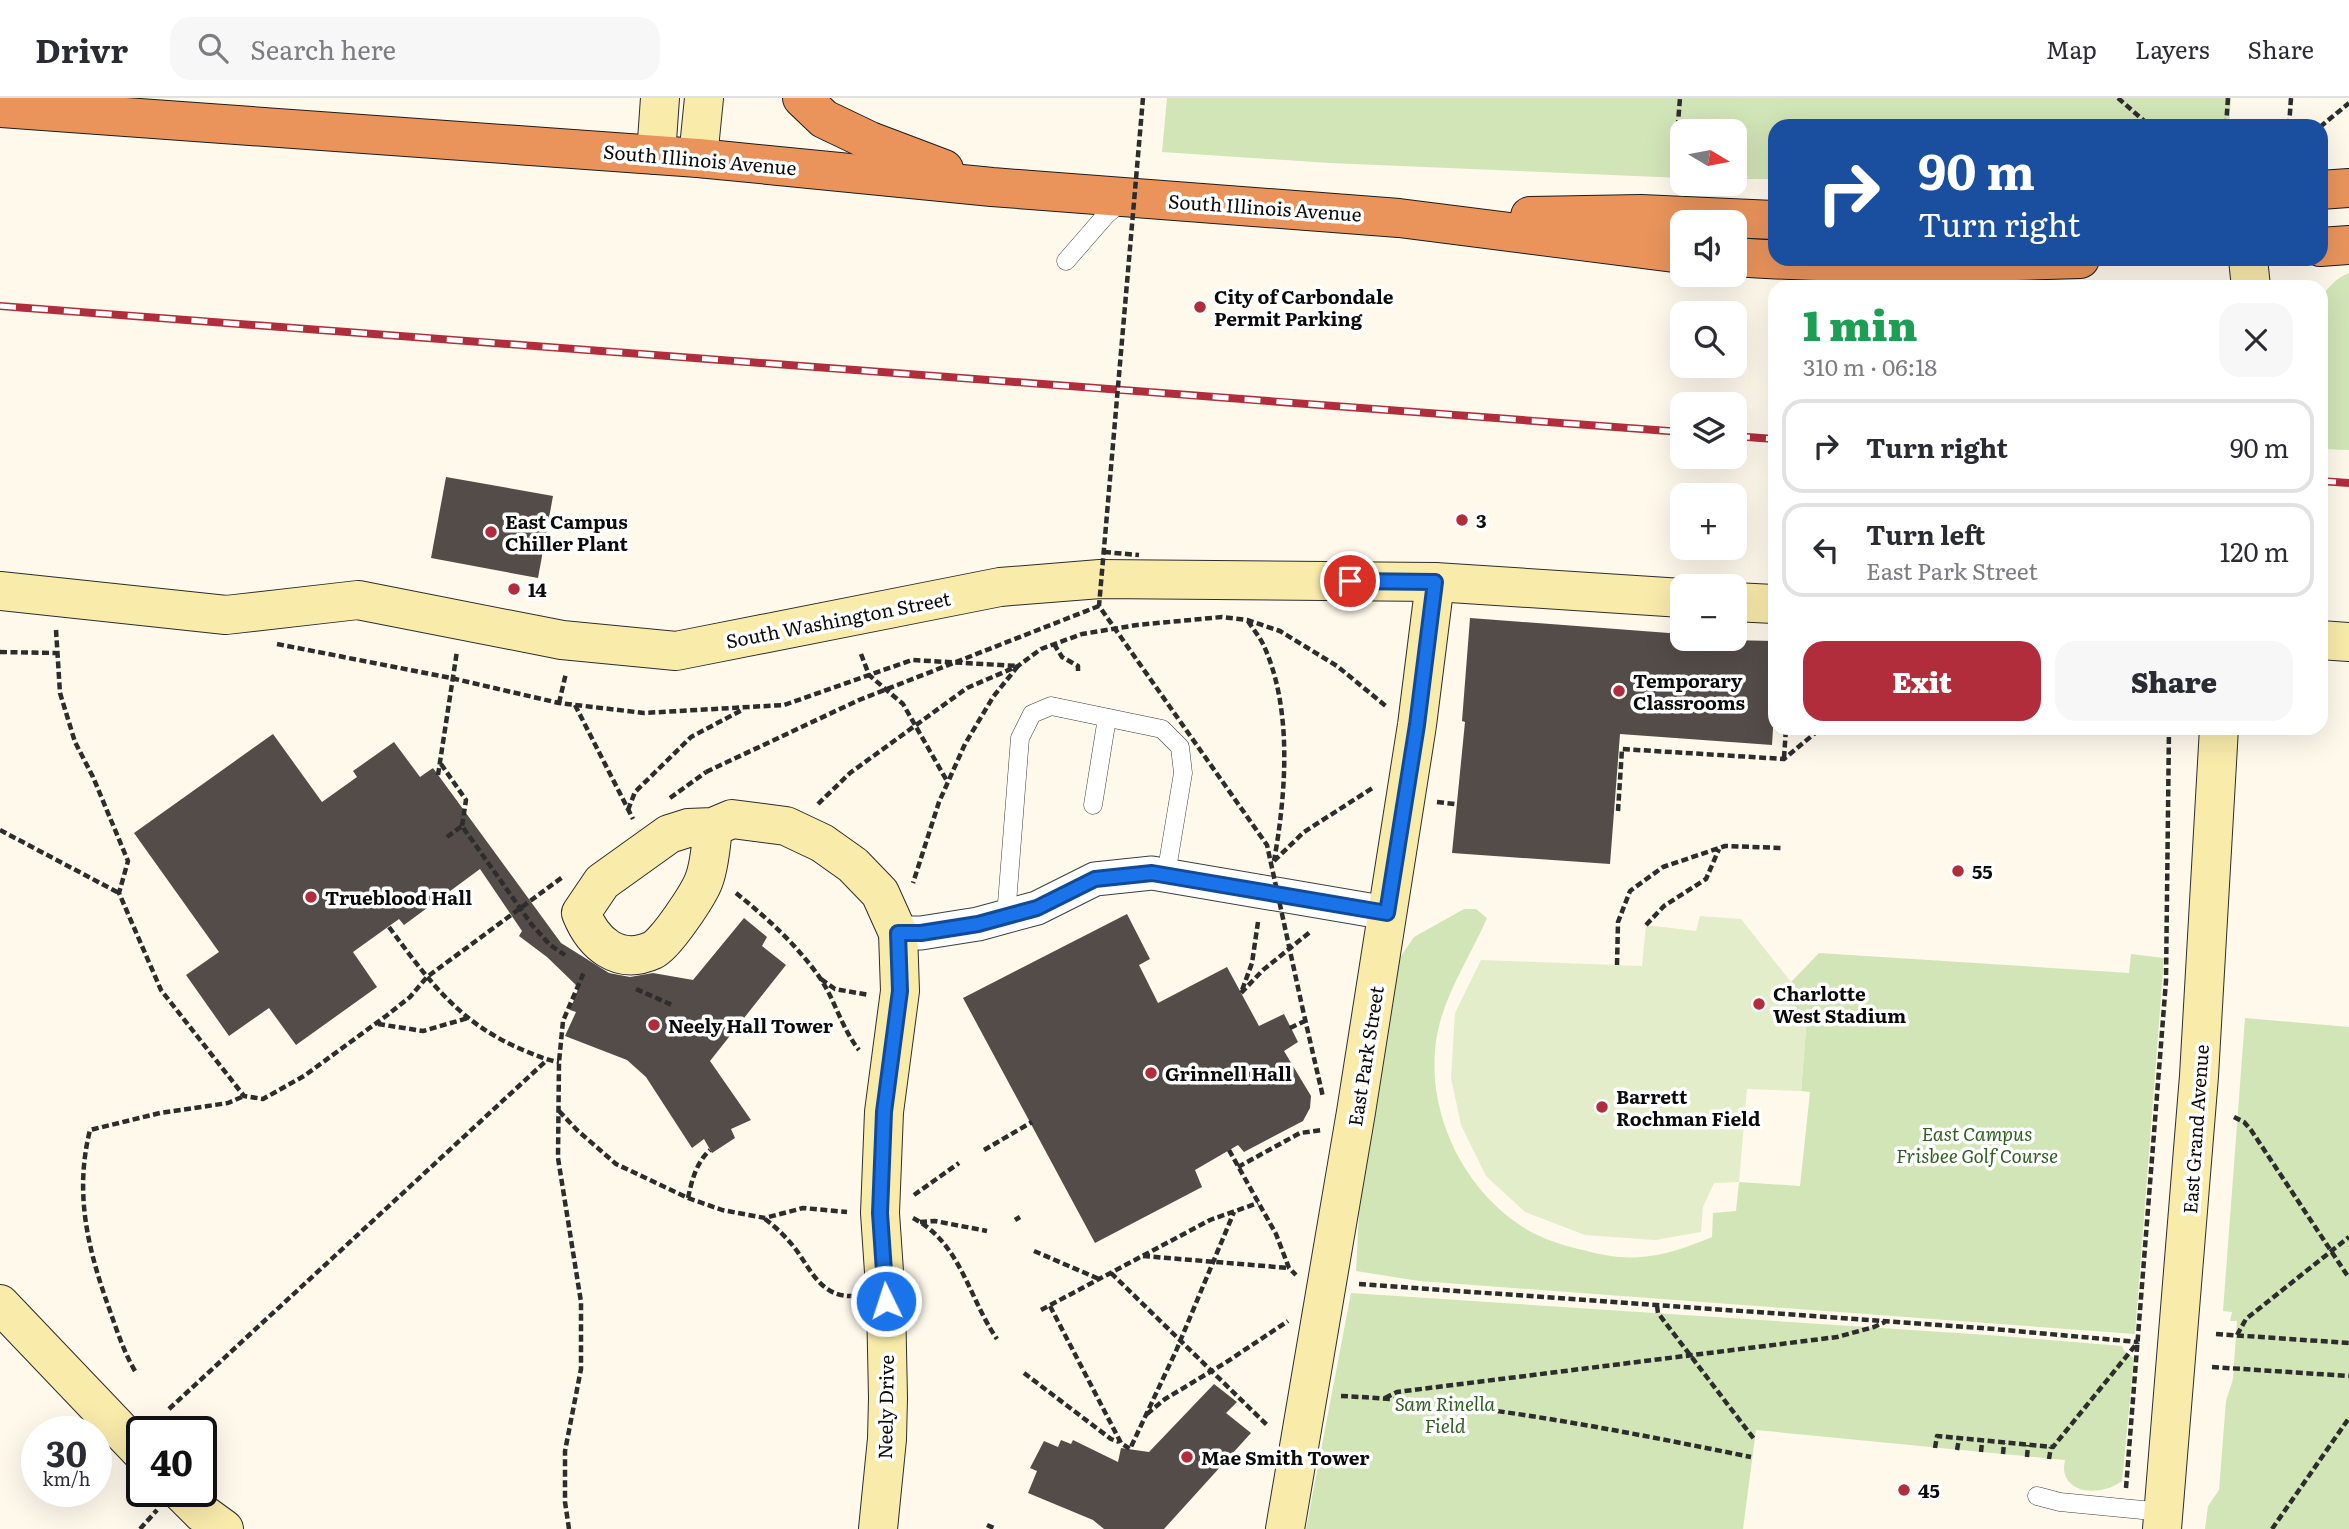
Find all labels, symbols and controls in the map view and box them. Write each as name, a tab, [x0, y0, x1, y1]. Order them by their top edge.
search box	[170, 17, 660, 80]
text: Drivr	[35, 24, 128, 73]
icon: search	[194, 29, 232, 67]
text: Search here	[250, 29, 396, 68]
text: Map	[2046, 31, 2097, 66]
text: Layers	[2135, 31, 2209, 66]
text: Share	[2247, 31, 2314, 66]
north arrow	[1670, 119, 1746, 196]
map controls	[1670, 119, 1747, 651]
text: 90 m	[1918, 132, 2035, 205]
street label: South Illinois Avenue	[602, 137, 798, 181]
icon: right	[1803, 147, 1894, 238]
street label: South Illinois Avenue	[1167, 186, 1363, 228]
text: Turn right	[1918, 199, 2080, 247]
button: sound	[1670, 210, 1747, 287]
place label: City of Carbondale Permit Parking	[1214, 282, 1394, 332]
text: 1 min	[1803, 292, 1918, 354]
marker: City of Carbondale Permit Parking	[1192, 299, 1208, 315]
button: search	[1670, 301, 1747, 378]
button: close	[2219, 303, 2293, 377]
text: 310 m · 06:18	[1803, 349, 1937, 383]
button: layers	[1670, 392, 1747, 469]
icon: right	[1807, 427, 1845, 465]
text: Turn right	[1866, 427, 2008, 466]
text: 90 m	[2230, 427, 2289, 466]
button: +	[1670, 483, 1747, 560]
place label: 3	[1476, 506, 1487, 534]
place label: East Campus Chiller Plant	[505, 507, 628, 557]
marker: 3	[1454, 512, 1470, 528]
text: Turn left	[1866, 514, 1985, 553]
marker: East Campus Chiller Plant	[483, 524, 499, 540]
icon: left	[1807, 531, 1845, 569]
text: 120 m	[2220, 531, 2289, 570]
pin	[1320, 551, 1380, 611]
text: East Park Street	[1866, 553, 2038, 587]
icon: arrive	[1331, 562, 1369, 600]
button: −	[1670, 574, 1747, 651]
place label: 14	[528, 575, 547, 603]
marker: 14	[506, 581, 522, 597]
street label: South Washington Street	[723, 583, 953, 655]
button: Exit	[1803, 641, 2041, 721]
button: Share	[2055, 641, 2293, 721]
place label: Temporary Classrooms	[1633, 666, 1745, 716]
marker: Temporary Classrooms	[1611, 683, 1627, 699]
place label: 55	[1972, 857, 1993, 885]
marker: 55	[1950, 863, 1966, 879]
place label: Trueblood Hall	[325, 883, 472, 911]
marker: Trueblood Hall	[303, 889, 319, 905]
place label: Charlotte West Stadium	[1773, 979, 1906, 1029]
street label: East Park Street	[1340, 983, 1390, 1128]
marker: Charlotte West Stadium	[1751, 996, 1767, 1012]
place label: Neely Hall Tower	[668, 1011, 834, 1039]
marker: Neely Hall Tower	[646, 1017, 662, 1033]
street label: East Grand Avenue	[2175, 1043, 2215, 1215]
place label: Grinnell Hall	[1165, 1059, 1292, 1087]
marker: Grinnell Hall	[1143, 1065, 1159, 1081]
place label: Barrett Rochman Field	[1616, 1082, 1761, 1132]
marker: Barrett Rochman Field	[1594, 1099, 1610, 1115]
park label: East Campus Frisbee Golf Course	[1896, 1119, 2058, 1169]
position arrow	[849, 1264, 923, 1338]
street label: Neely Drive	[870, 1354, 900, 1460]
park label: Sam Rinella Field	[1395, 1389, 1495, 1439]
speed limit sign: 40	[126, 1416, 217, 1507]
text: 30	[46, 1426, 87, 1478]
place label: Mae Smith Tower	[1201, 1443, 1370, 1471]
marker: Mae Smith Tower	[1179, 1449, 1195, 1465]
text: km/h	[43, 1465, 90, 1492]
place label: 45	[1918, 1476, 1940, 1504]
marker: 45	[1896, 1482, 1912, 1498]

